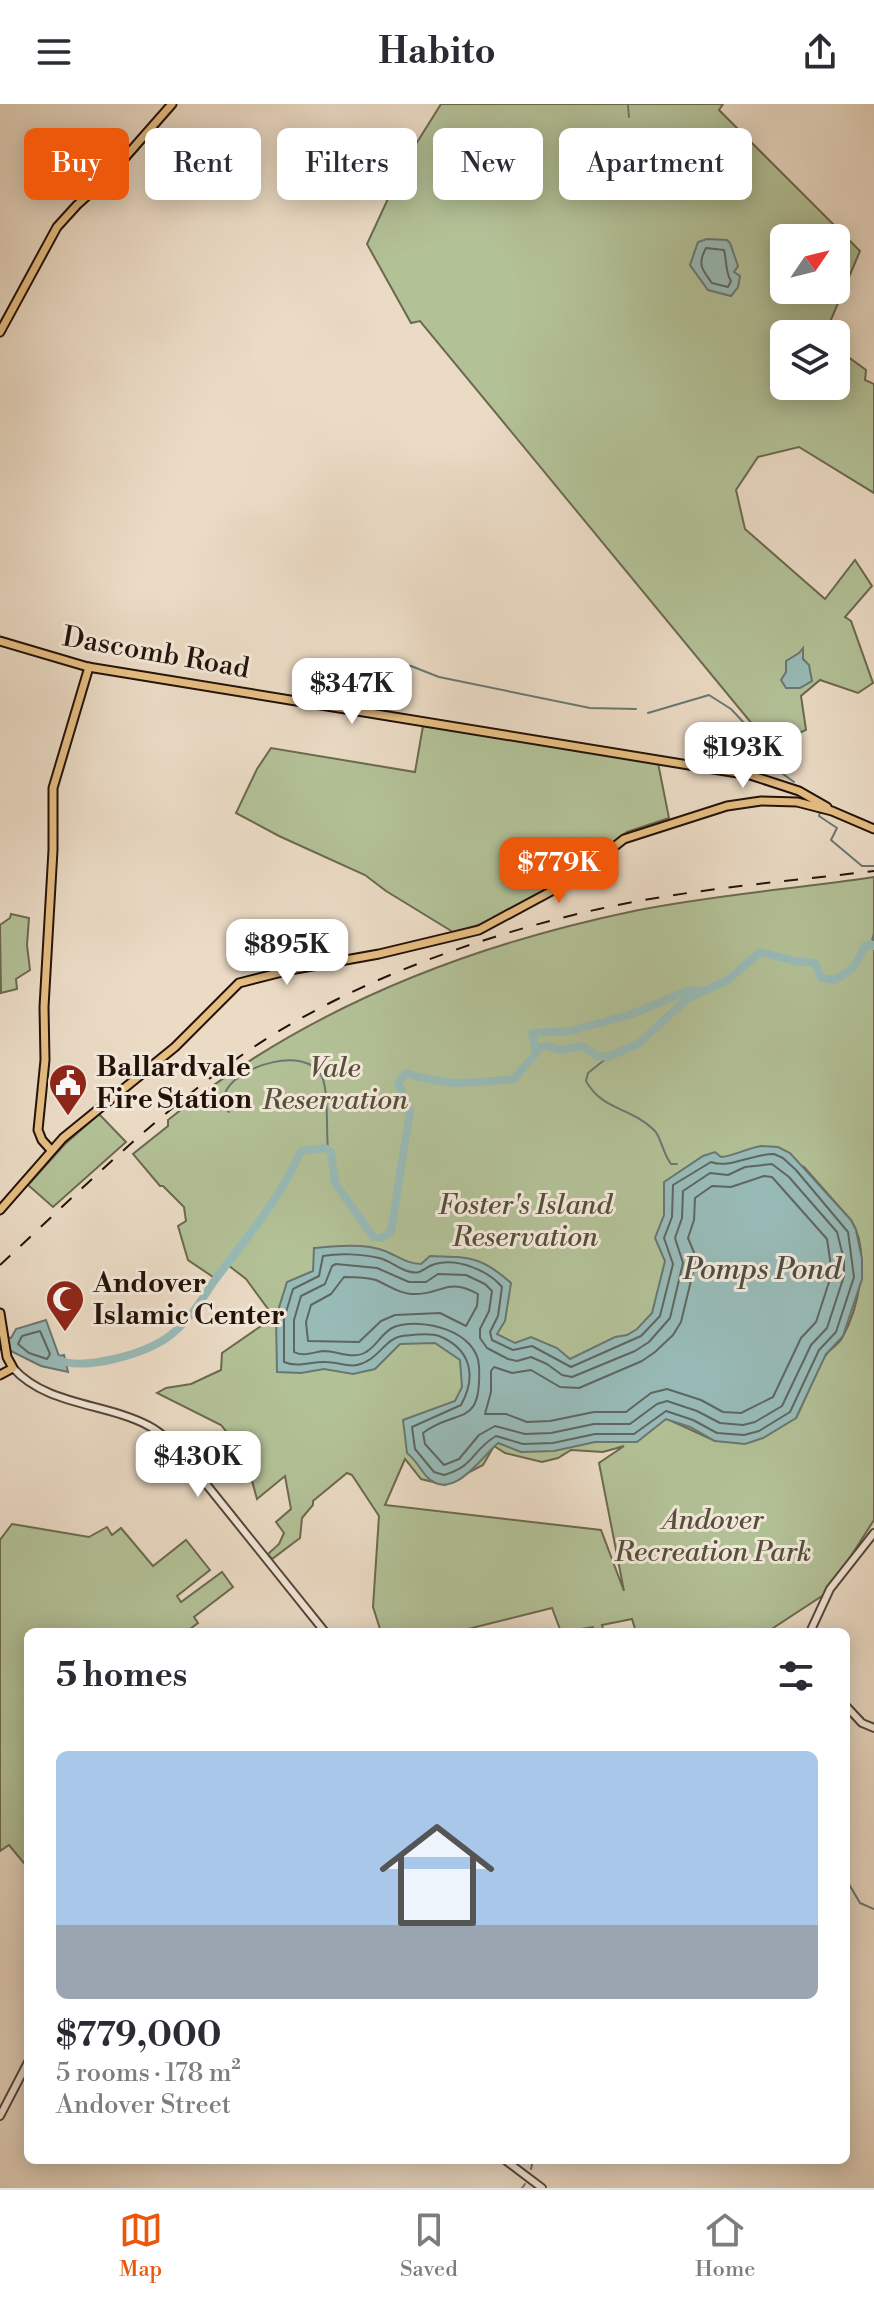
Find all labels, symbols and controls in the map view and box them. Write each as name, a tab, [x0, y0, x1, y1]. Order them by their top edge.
icon: menu	[32, 30, 76, 74]
text: Habito	[378, 30, 496, 75]
icon: share	[798, 30, 842, 74]
chip: Buy	[24, 128, 129, 200]
chip: Rent	[145, 128, 261, 200]
chip: Filters	[277, 128, 417, 200]
chip: New	[433, 128, 543, 200]
chip: Apartment	[559, 128, 752, 200]
north arrow	[770, 224, 850, 304]
map controls	[770, 224, 850, 400]
button: layers	[770, 320, 850, 400]
street label: Dascomb Road	[60, 619, 252, 687]
pin: $347K	[296, 658, 408, 726]
text: $347K	[310, 668, 394, 700]
pin: $193K	[687, 722, 799, 790]
text: $193K	[703, 732, 783, 764]
pin: $779K	[503, 837, 615, 905]
text: $779K	[518, 847, 600, 879]
pin: $895K	[231, 919, 343, 987]
text: $895K	[244, 929, 330, 961]
place label: Ballardvale Fire Station	[96, 1050, 252, 1117]
park label: Vale Reservation	[261, 1051, 408, 1118]
public building icon: Ballardvale Fire Station	[47, 1062, 89, 1117]
park label: Foster's Island Reservation	[438, 1188, 613, 1255]
water label: Pomps Pond	[682, 1251, 842, 1289]
place label: Andover Islamic Center	[92, 1266, 285, 1333]
mosque icon: Andover Islamic Center	[44, 1278, 86, 1333]
pin: $430K	[142, 1431, 254, 1499]
text: $430K	[154, 1441, 242, 1473]
park label: Andover Recreation Park	[614, 1503, 811, 1570]
icon: filters	[774, 1654, 818, 1698]
text: 5 homes	[56, 1655, 187, 1697]
icon: home	[365, 1803, 509, 1947]
text: $779,000	[56, 2015, 221, 2057]
text: 5 rooms · 178 m²	[56, 2057, 241, 2089]
text: Andover Street	[56, 2089, 231, 2121]
tab: Map	[119, 2208, 163, 2283]
tab: Saved	[400, 2208, 458, 2283]
tab: Home	[695, 2208, 755, 2283]

